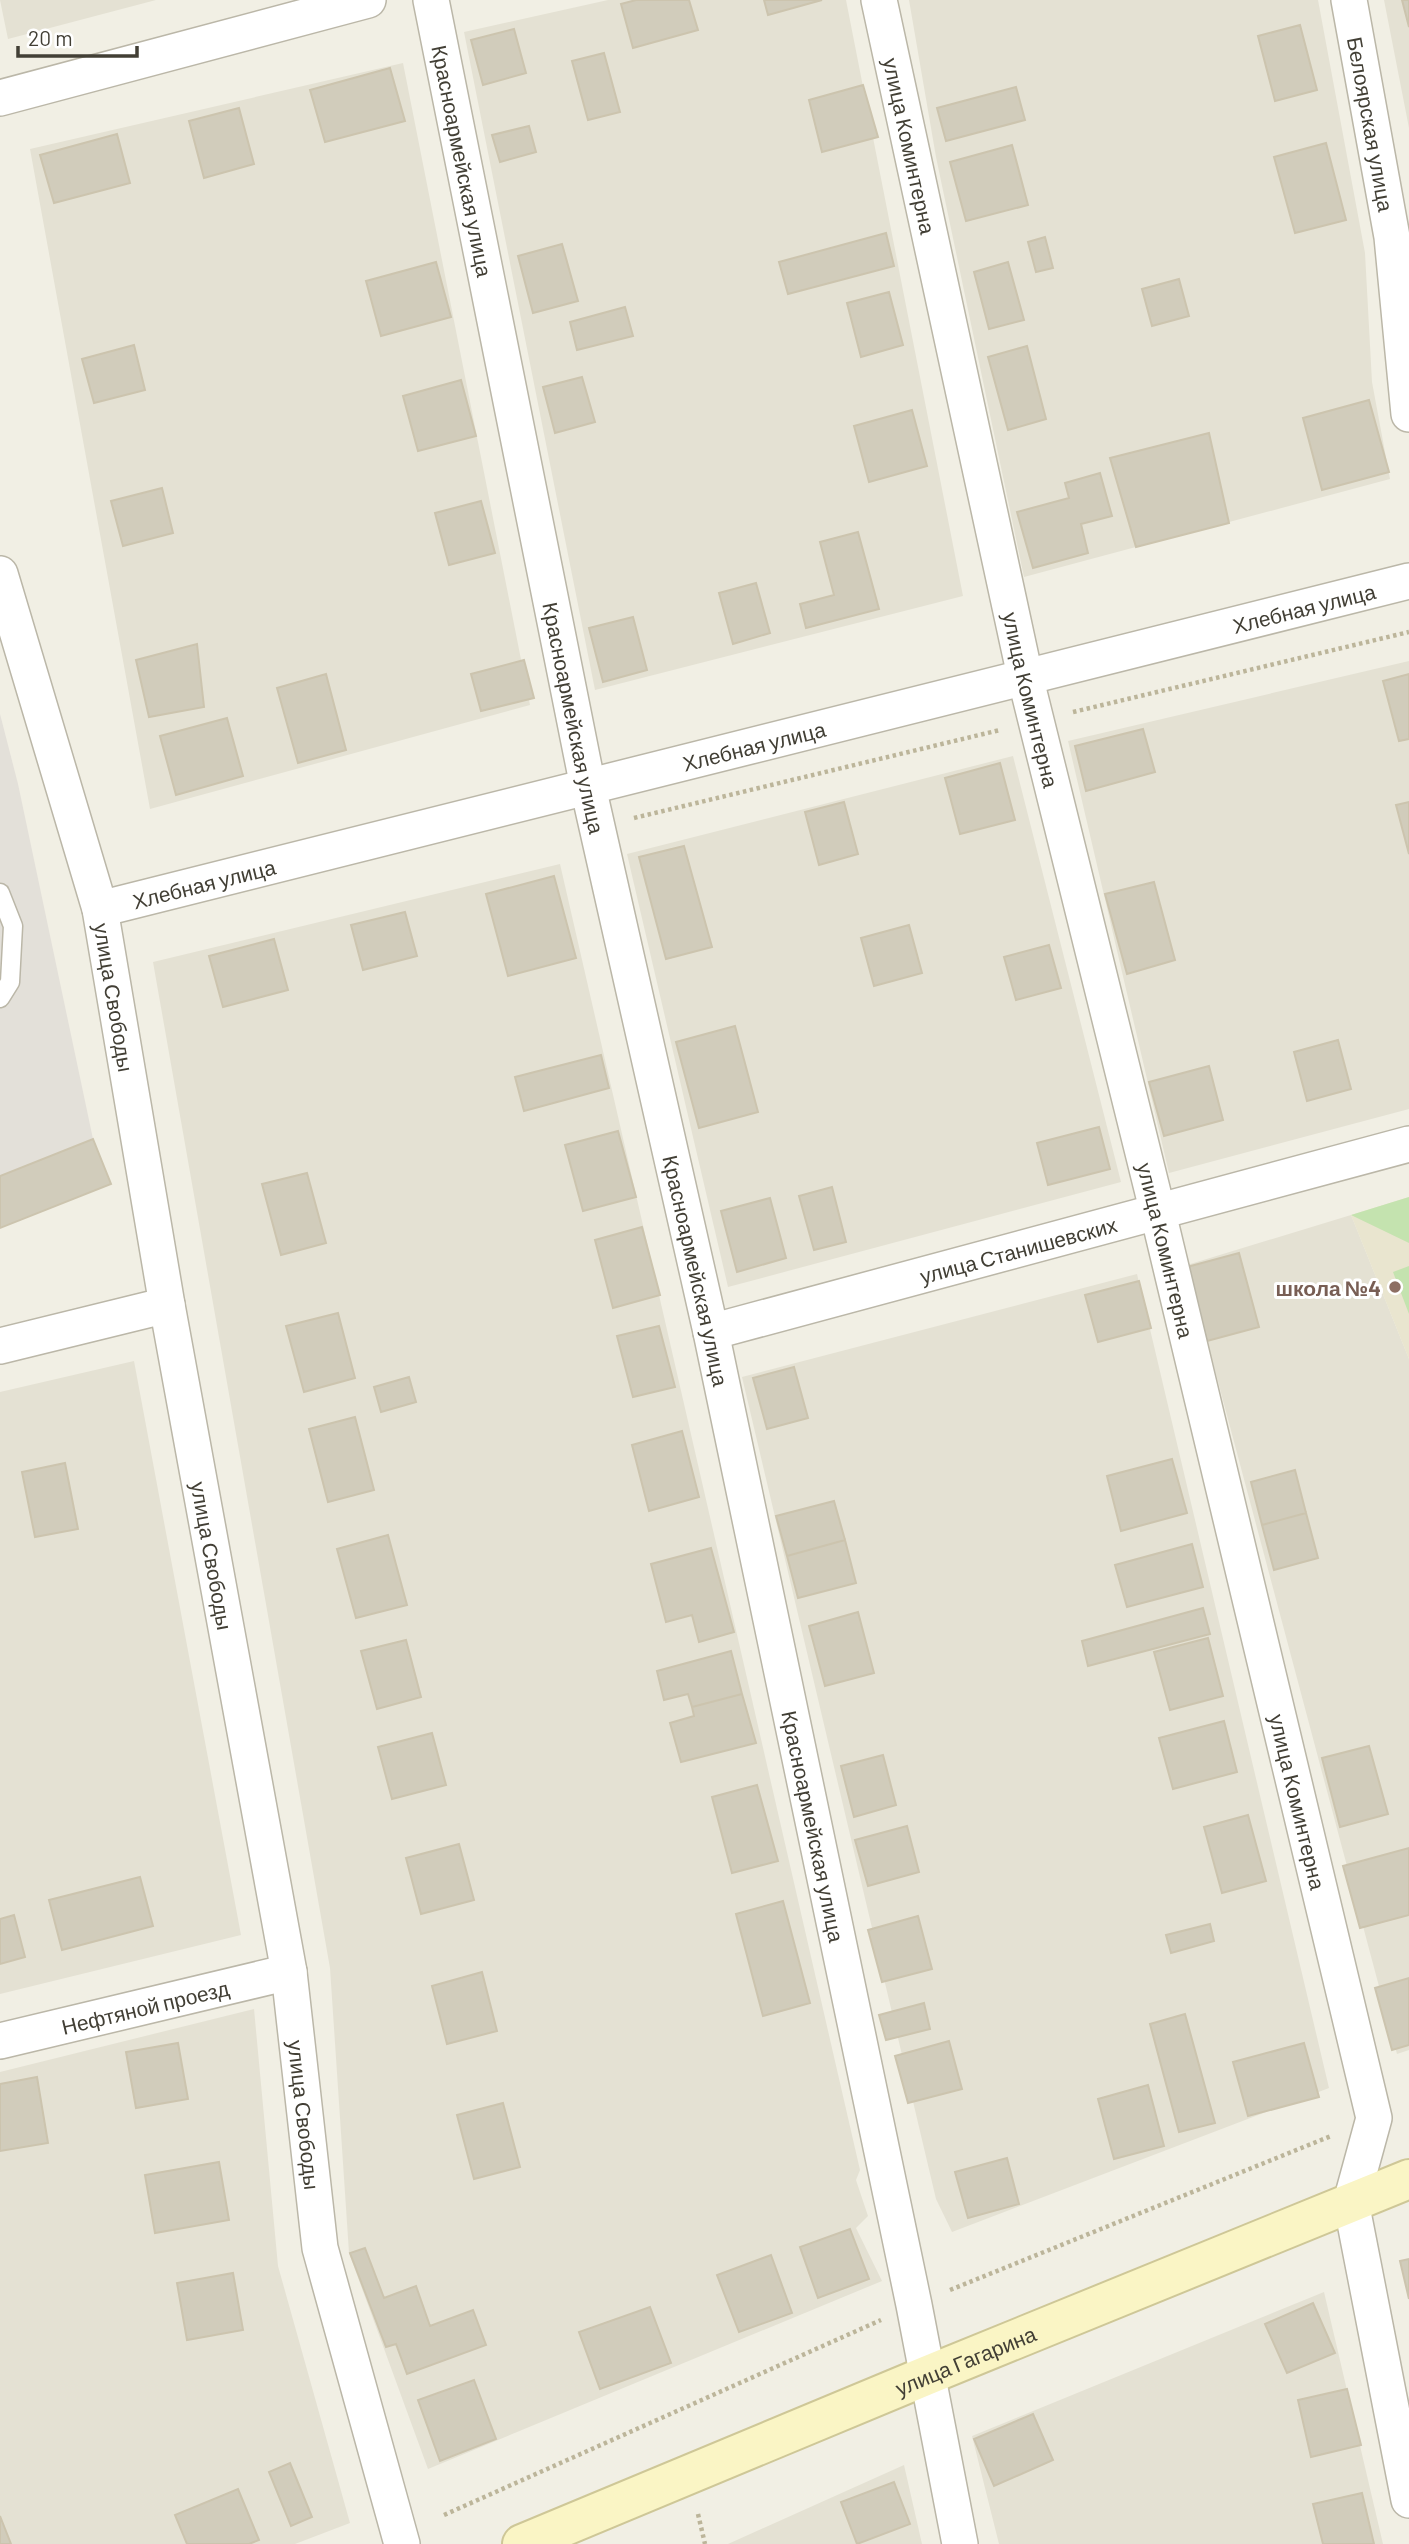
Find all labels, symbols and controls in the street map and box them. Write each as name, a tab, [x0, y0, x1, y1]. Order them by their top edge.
scale bar	[18, 14, 136, 58]
text: 20 m	[28, 25, 73, 50]
street label: Белоярская улица	[1343, 35, 1400, 214]
street label: Красноармейская улица	[428, 43, 498, 279]
street label: улица Коминтерна	[879, 55, 942, 236]
street label: Хлебная улица	[1230, 577, 1378, 637]
street label: Красноармейская улица	[539, 600, 611, 836]
street label: улица Коминтерна	[999, 609, 1065, 790]
street label: Хлебная улица	[680, 715, 828, 775]
street label: Хлебная улица	[130, 853, 278, 913]
street label: улица Свободы	[90, 921, 140, 1073]
street label: Красноармейская улица	[659, 1153, 734, 1388]
street label: улица Коминтерна	[1133, 1160, 1200, 1341]
street label: улица Станишевских	[917, 1211, 1120, 1288]
place label: школа №4	[1276, 1275, 1381, 1300]
marker: школа №4	[1387, 1279, 1403, 1295]
street label: улица Свободы	[187, 1479, 239, 1632]
street label: Красноармейская улица	[778, 1708, 850, 1944]
street label: улица Коминтерна	[1265, 1711, 1332, 1892]
street label: Нефтяной проезд	[59, 1974, 231, 2038]
street label: улица Свободы	[284, 2039, 326, 2191]
street label: улица Гагарина	[891, 2320, 1039, 2400]

